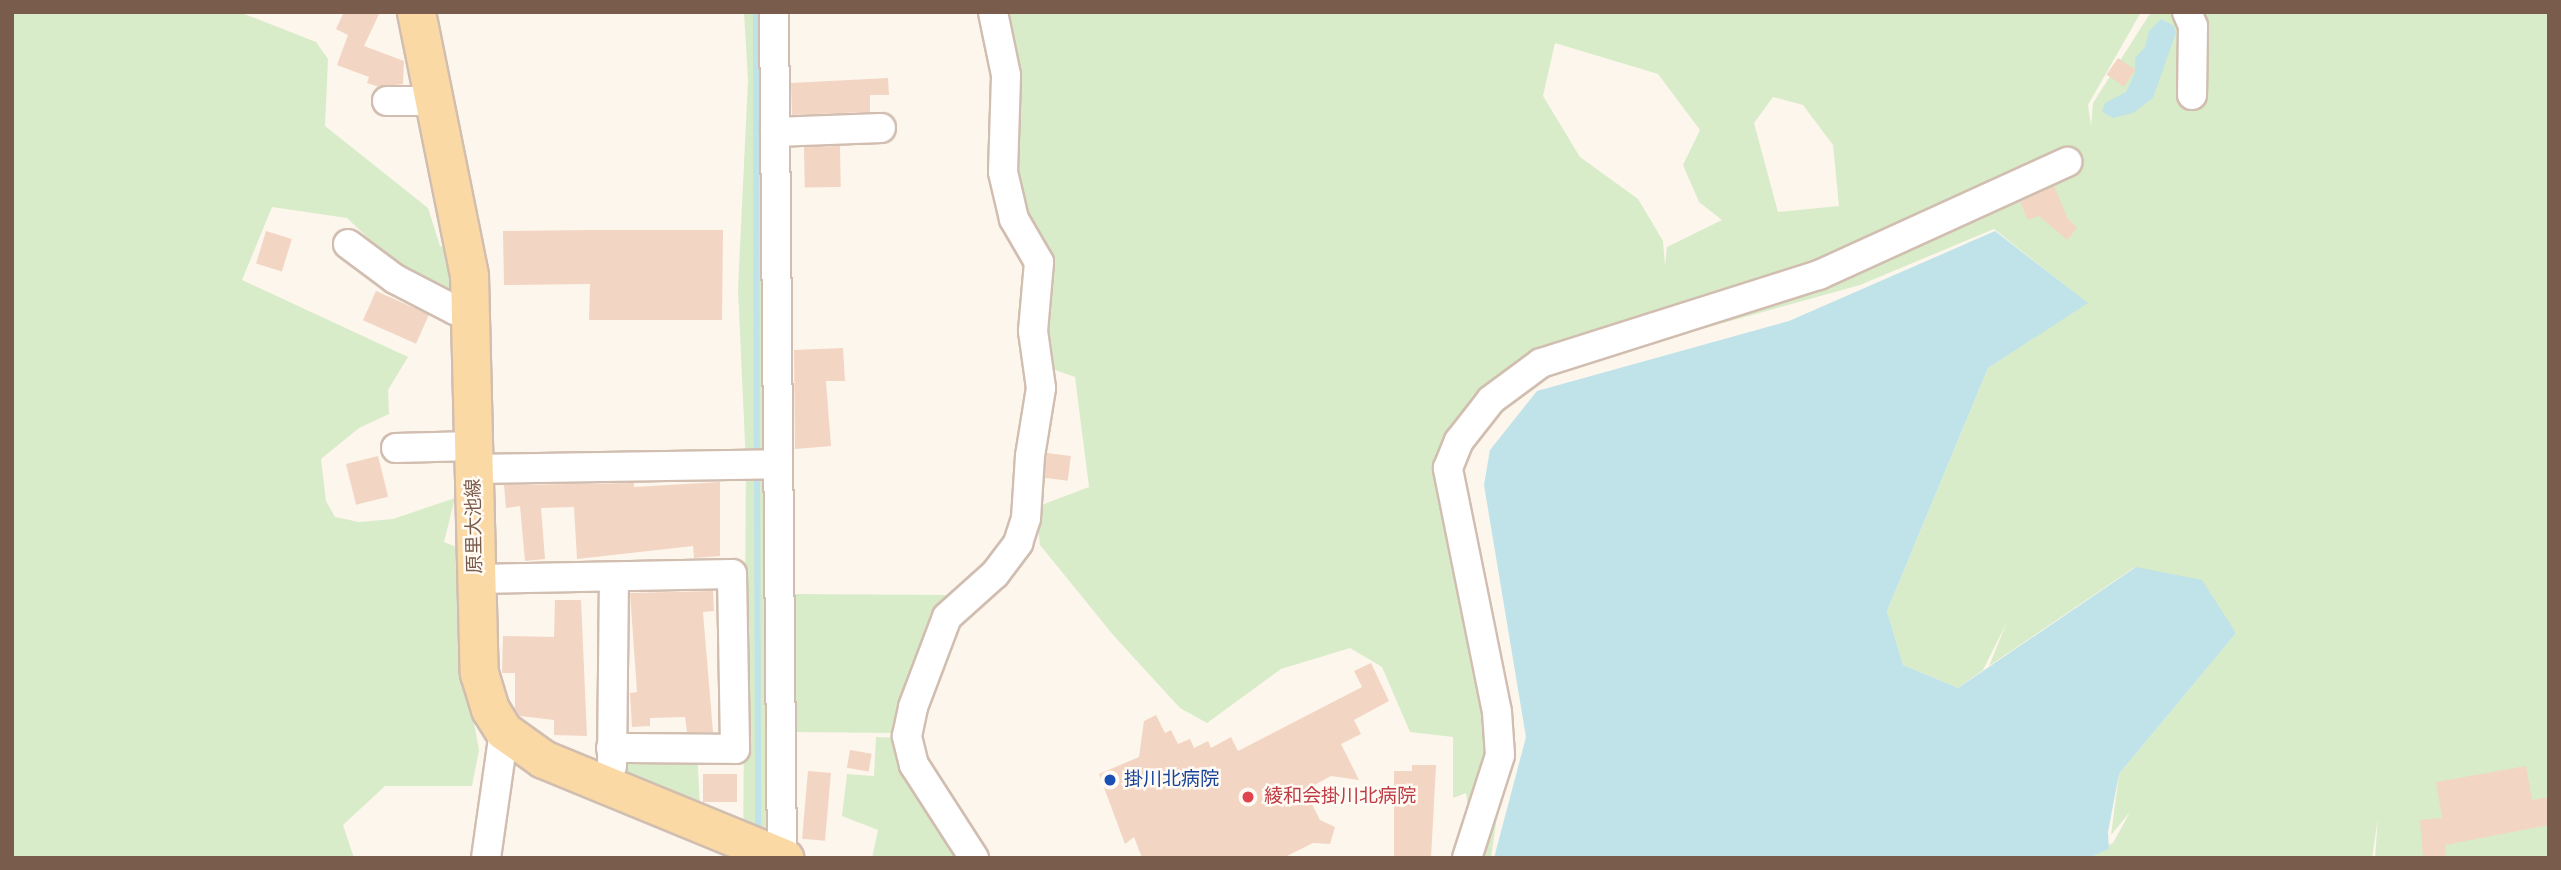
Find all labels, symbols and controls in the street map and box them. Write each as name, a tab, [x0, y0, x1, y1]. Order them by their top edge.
street label: 原里大池線	[463, 478, 487, 574]
place label: 掛川北病院	[1124, 769, 1219, 791]
marker: 掛川北病院	[1102, 772, 1118, 788]
place label: 綾和会掛川北病院	[1264, 786, 1416, 808]
marker: 綾和会掛川北病院	[1238, 787, 1258, 807]

